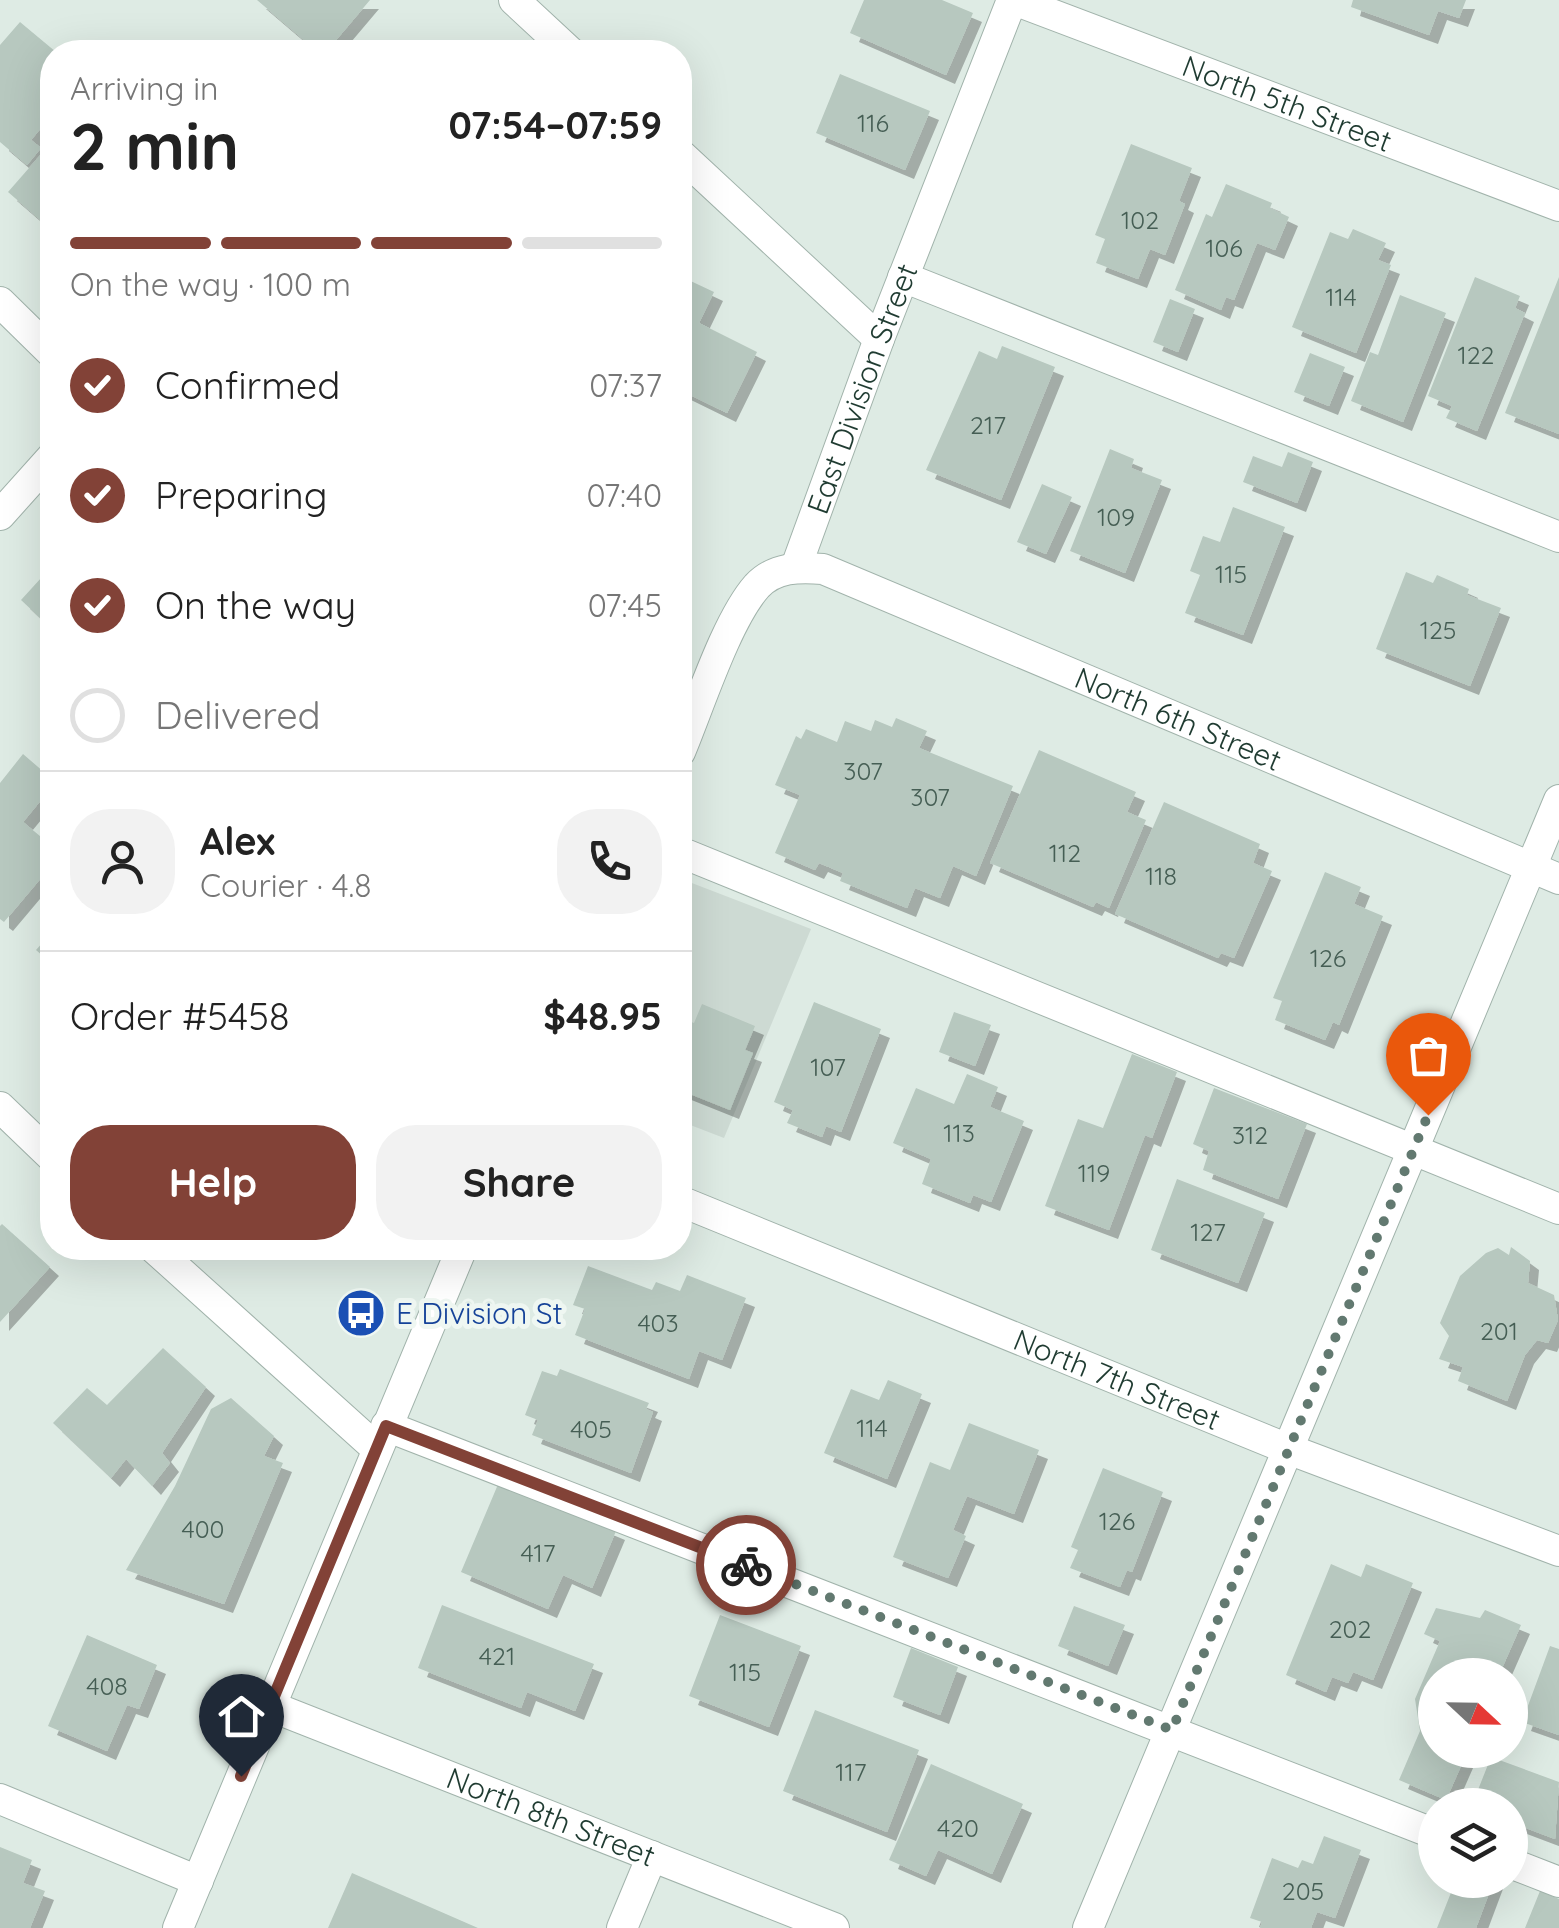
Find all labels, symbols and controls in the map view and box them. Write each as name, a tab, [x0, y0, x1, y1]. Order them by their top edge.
street label: North 5th Street	[1177, 46, 1397, 160]
text: Arriving in	[70, 68, 219, 108]
text: 07:54–07:59	[449, 101, 662, 149]
text: 2 min	[70, 105, 239, 186]
house number: 116	[857, 107, 889, 138]
house number: 102	[1121, 204, 1159, 235]
house number: 106	[1205, 232, 1243, 263]
street label: East Division Street	[798, 258, 926, 519]
text: On the way · 100 m	[70, 264, 351, 304]
house number: 114	[1325, 281, 1357, 312]
house number: 122	[1458, 339, 1494, 370]
icon: check	[70, 358, 125, 413]
text: Confirmed	[155, 361, 340, 409]
text: 07:37	[589, 365, 662, 405]
house number: 217	[970, 409, 1006, 440]
icon: check	[70, 468, 125, 523]
text: Preparing	[155, 471, 327, 519]
text: 07:40	[586, 475, 662, 515]
house number: 109	[1097, 501, 1135, 532]
house number: 115	[1215, 558, 1247, 589]
icon: check	[70, 578, 125, 633]
text: On the way	[155, 581, 356, 629]
text: 07:45	[588, 585, 662, 625]
house number: 125	[1420, 614, 1456, 645]
street label: North 6th Street	[1069, 658, 1287, 779]
text: Delivered	[155, 691, 321, 739]
house number: 307	[843, 755, 883, 786]
house number: 307	[910, 781, 950, 812]
button: person	[70, 809, 175, 914]
button: phone	[557, 809, 662, 914]
text: Alex	[200, 817, 275, 865]
house number: 112	[1049, 837, 1081, 868]
house number: 118	[1145, 860, 1177, 891]
text: Courier · 4.8	[200, 865, 372, 905]
house number: 126	[1310, 942, 1346, 973]
text: Order #5458	[70, 992, 290, 1040]
text: $48.95	[543, 992, 662, 1040]
pin	[1386, 1013, 1471, 1116]
icon: bag	[1401, 1028, 1456, 1083]
house number: 107	[810, 1051, 846, 1082]
house number: 113	[943, 1117, 975, 1148]
house number: 312	[1232, 1119, 1268, 1150]
button: Help	[70, 1125, 356, 1240]
button: Share	[376, 1125, 662, 1240]
house number: 119	[1078, 1157, 1110, 1188]
house number: 127	[1190, 1216, 1226, 1247]
bus stop icon: E Division St	[335, 1287, 387, 1339]
place label: E Division St	[396, 1294, 563, 1332]
house number: 403	[637, 1307, 679, 1338]
house number: 201	[1480, 1315, 1518, 1346]
street label: North 7th Street	[1008, 1320, 1226, 1438]
house number: 114	[856, 1412, 888, 1443]
house number: 405	[570, 1413, 612, 1444]
house number: 126	[1099, 1505, 1135, 1536]
house number: 400	[182, 1513, 224, 1544]
courier	[696, 1515, 796, 1615]
house number: 417	[520, 1537, 556, 1568]
icon: bike	[719, 1538, 774, 1593]
house number: 202	[1329, 1613, 1371, 1644]
house number: 421	[479, 1640, 515, 1671]
house number: 115	[729, 1656, 761, 1687]
north arrow	[1418, 1658, 1528, 1768]
map controls	[1418, 1658, 1528, 1898]
house number: 408	[86, 1670, 128, 1701]
pin	[199, 1674, 284, 1777]
icon: home	[214, 1689, 269, 1744]
house number: 117	[835, 1756, 867, 1787]
street label: North 8th Street	[441, 1759, 661, 1875]
button: layers	[1418, 1788, 1528, 1898]
house number: 420	[937, 1812, 979, 1843]
house number: 205	[1282, 1875, 1324, 1906]

